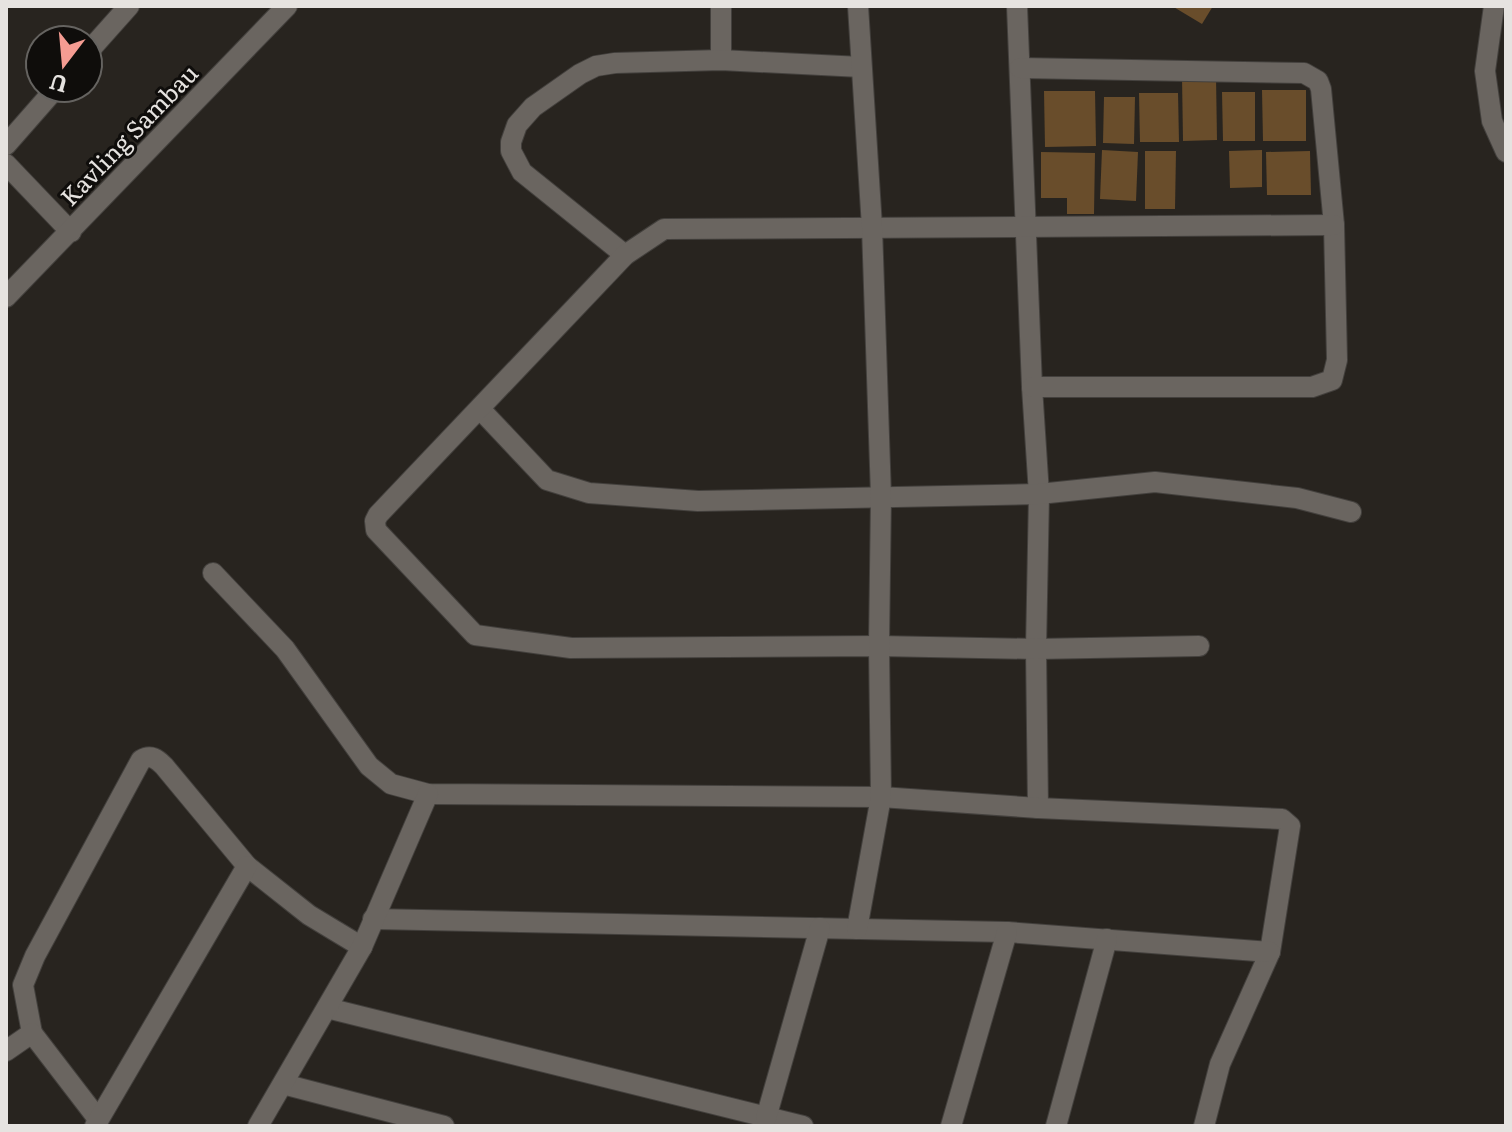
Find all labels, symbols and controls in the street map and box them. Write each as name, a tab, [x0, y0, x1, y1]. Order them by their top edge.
north arrow	[24, 24, 104, 104]
street label: Kavling Sambau	[51, 55, 205, 213]
text: U	[45, 66, 71, 103]

